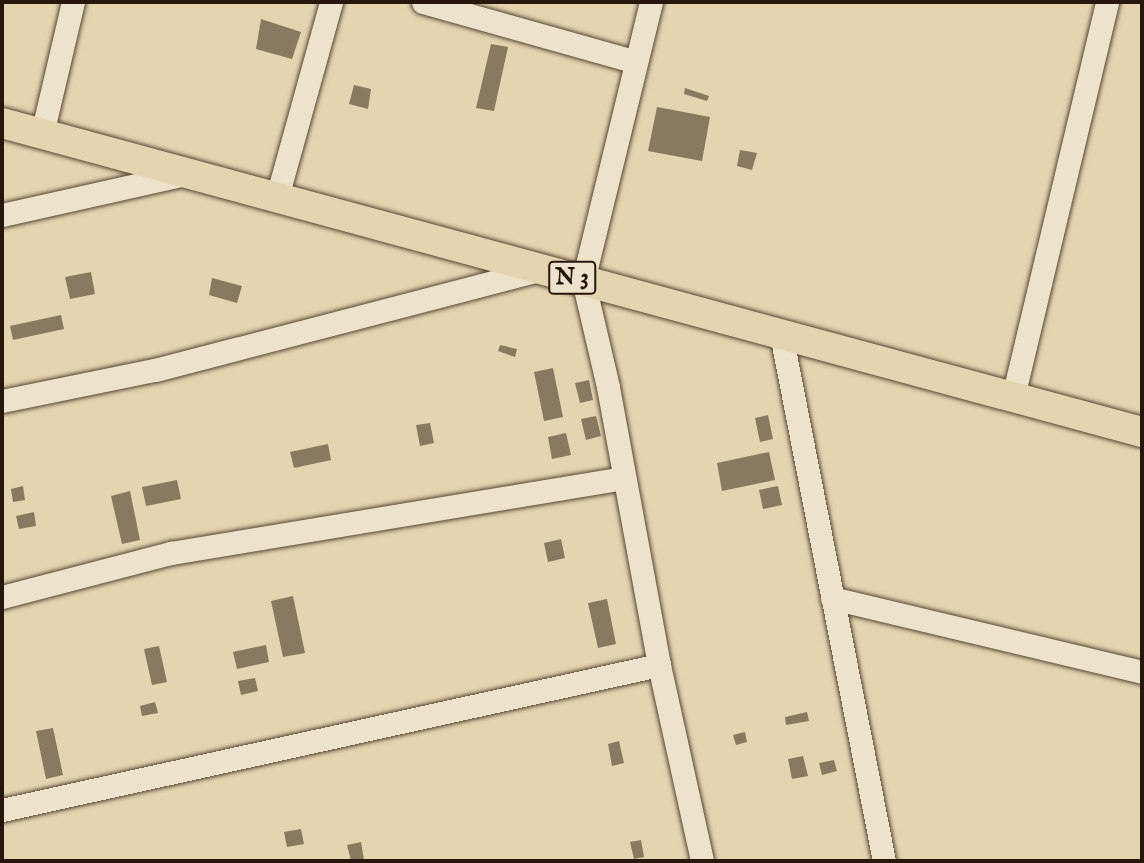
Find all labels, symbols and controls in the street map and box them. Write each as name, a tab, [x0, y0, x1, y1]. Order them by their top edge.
road number: N 3	[548, 258, 596, 298]

